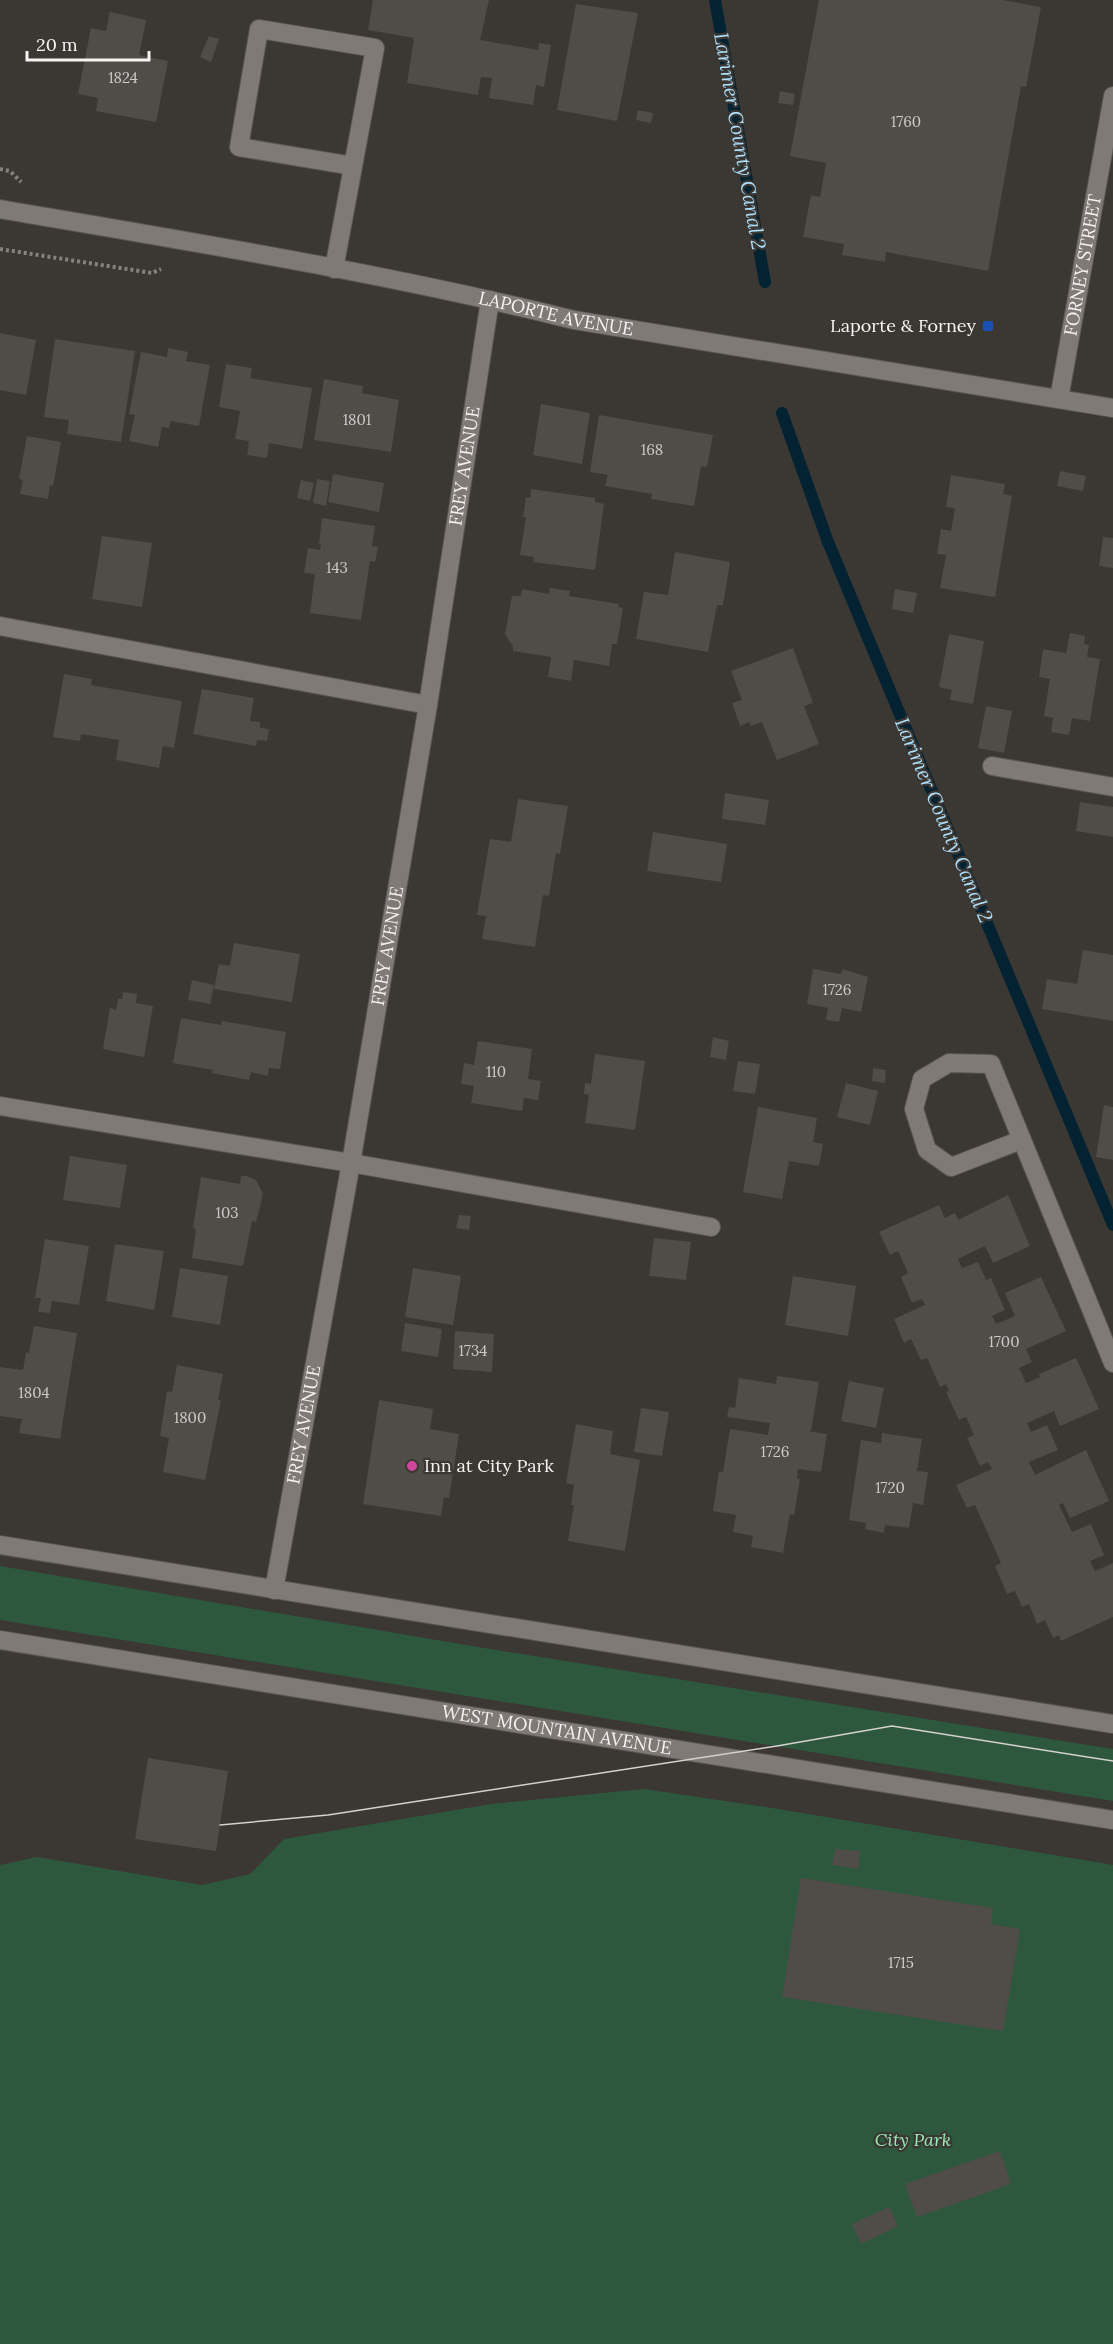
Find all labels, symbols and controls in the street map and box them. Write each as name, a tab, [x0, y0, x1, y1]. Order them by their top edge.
scale bar	[27, 24, 148, 62]
water label: Larimer County Canal 2	[709, 30, 772, 251]
text: 20 m	[36, 33, 78, 56]
house number: 1824	[108, 68, 138, 87]
house number: 1760	[891, 112, 921, 131]
street label: FORNEY STREET	[1058, 192, 1106, 338]
street label: LAPORTE AVENUE	[476, 286, 635, 341]
place label: Laporte & Forney	[830, 314, 976, 337]
marker: Laporte & Forney	[981, 319, 995, 333]
street label: FREY AVENUE	[444, 405, 485, 527]
house number: 1801	[343, 410, 371, 429]
house number: 168	[641, 440, 663, 459]
house number: 143	[326, 558, 348, 577]
water label: Larimer County Canal 2	[890, 714, 999, 926]
street label: FREY AVENUE	[366, 884, 408, 1007]
house number: 1726	[822, 980, 852, 999]
house number: 110	[486, 1062, 506, 1081]
house number: 103	[215, 1203, 239, 1222]
house number: 1700	[988, 1332, 1020, 1351]
house number: 1734	[459, 1341, 487, 1360]
street label: FREY AVENUE	[281, 1363, 325, 1486]
house number: 1804	[18, 1383, 50, 1402]
house number: 1800	[174, 1408, 206, 1427]
house number: 1726	[760, 1442, 790, 1461]
place label: Inn at City Park	[424, 1454, 554, 1477]
marker: Inn at City Park	[405, 1459, 419, 1473]
house number: 1720	[875, 1478, 905, 1497]
street label: WEST MOUNTAIN AVENUE	[440, 1700, 673, 1759]
house number: 1715	[888, 1953, 914, 1972]
park label: City Park	[875, 2128, 951, 2151]

